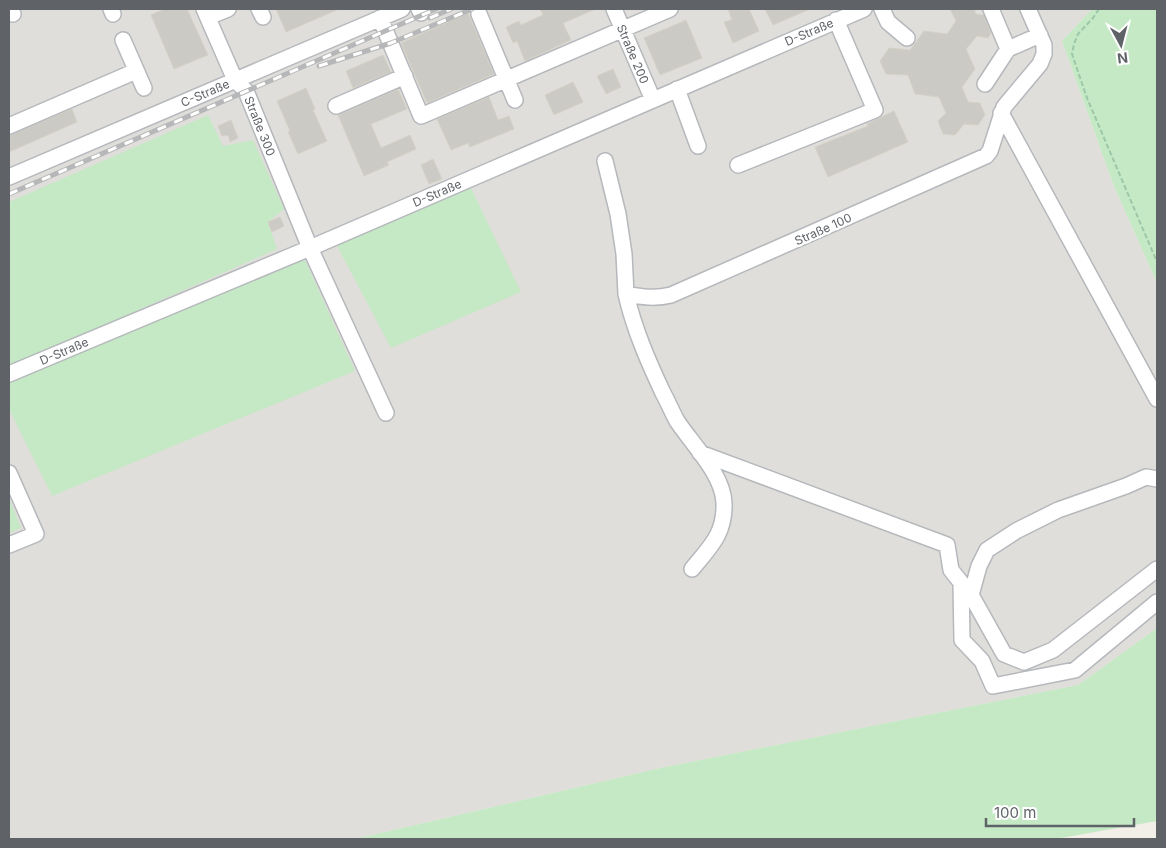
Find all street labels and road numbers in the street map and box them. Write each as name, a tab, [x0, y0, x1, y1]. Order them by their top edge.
street label: D-Straße	[782, 15, 836, 49]
street label: Straße 200	[614, 22, 652, 86]
street label: C-Straße	[178, 76, 232, 110]
street label: Straße 300	[241, 94, 279, 158]
street label: D-Straße	[410, 176, 464, 210]
street label: Straße 100	[792, 210, 854, 248]
street label: D-Straße	[37, 334, 91, 368]

